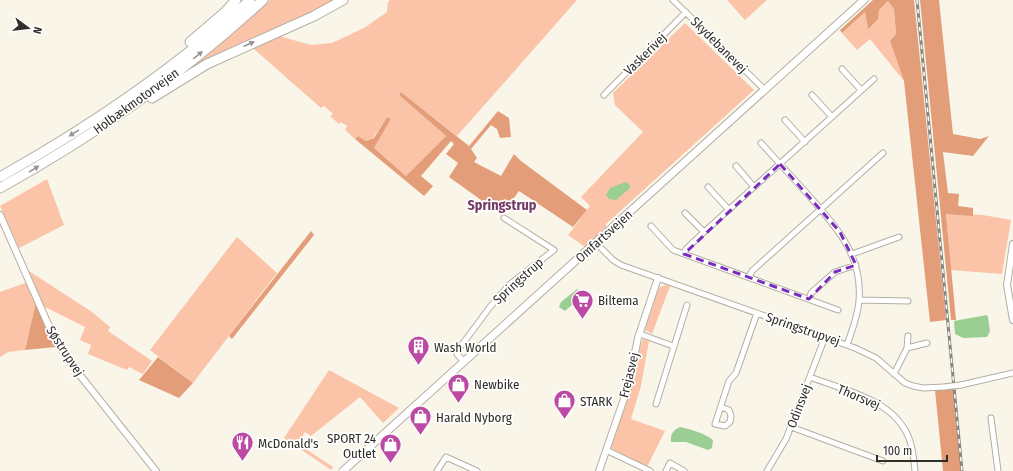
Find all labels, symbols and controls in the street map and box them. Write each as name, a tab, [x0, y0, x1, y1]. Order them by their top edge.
north arrow	[8, 8, 48, 48]
street label: Skydebanevej	[688, 14, 750, 76]
text: N	[30, 26, 44, 35]
street label: Vaskerivej	[621, 30, 669, 78]
one-way arrow	[243, 41, 255, 47]
one-way arrow	[193, 51, 203, 59]
street label: Holbækmotorvejen	[90, 65, 182, 137]
one-way arrow	[68, 129, 79, 137]
one-way arrow	[29, 165, 39, 173]
district label: Springstrup	[468, 197, 537, 214]
street label: Omfartsvejen	[573, 207, 635, 265]
street label: Springstrup	[490, 255, 546, 307]
supermarket icon: Biltema	[569, 287, 595, 320]
place label: Biltema	[598, 293, 639, 308]
street label: Springstrupvej	[764, 309, 842, 349]
street label: Søstrupvej	[43, 323, 87, 379]
building icon: Wash World	[405, 334, 431, 367]
place label: Wash World	[434, 340, 496, 355]
street label: Frejasvej	[616, 351, 642, 399]
shop icon: Newbike	[446, 371, 472, 404]
place label: Newbike	[474, 377, 519, 392]
street label: Thorsvej	[835, 381, 883, 413]
street label: Odinsvej	[784, 382, 814, 430]
shop icon: STARK	[551, 388, 577, 421]
place label: STARK	[580, 394, 612, 409]
shop icon: Harald Nyborg	[408, 404, 434, 437]
place label: Harald Nyborg	[436, 410, 513, 425]
restaurant icon: McDonald's	[230, 430, 256, 463]
place label: SPORT 24 Outlet	[327, 431, 377, 461]
shop icon: SPORT 24 Outlet	[378, 432, 404, 465]
place label: McDonald's	[258, 436, 319, 451]
scale bar	[877, 437, 947, 463]
text: 100 m	[883, 444, 912, 458]

